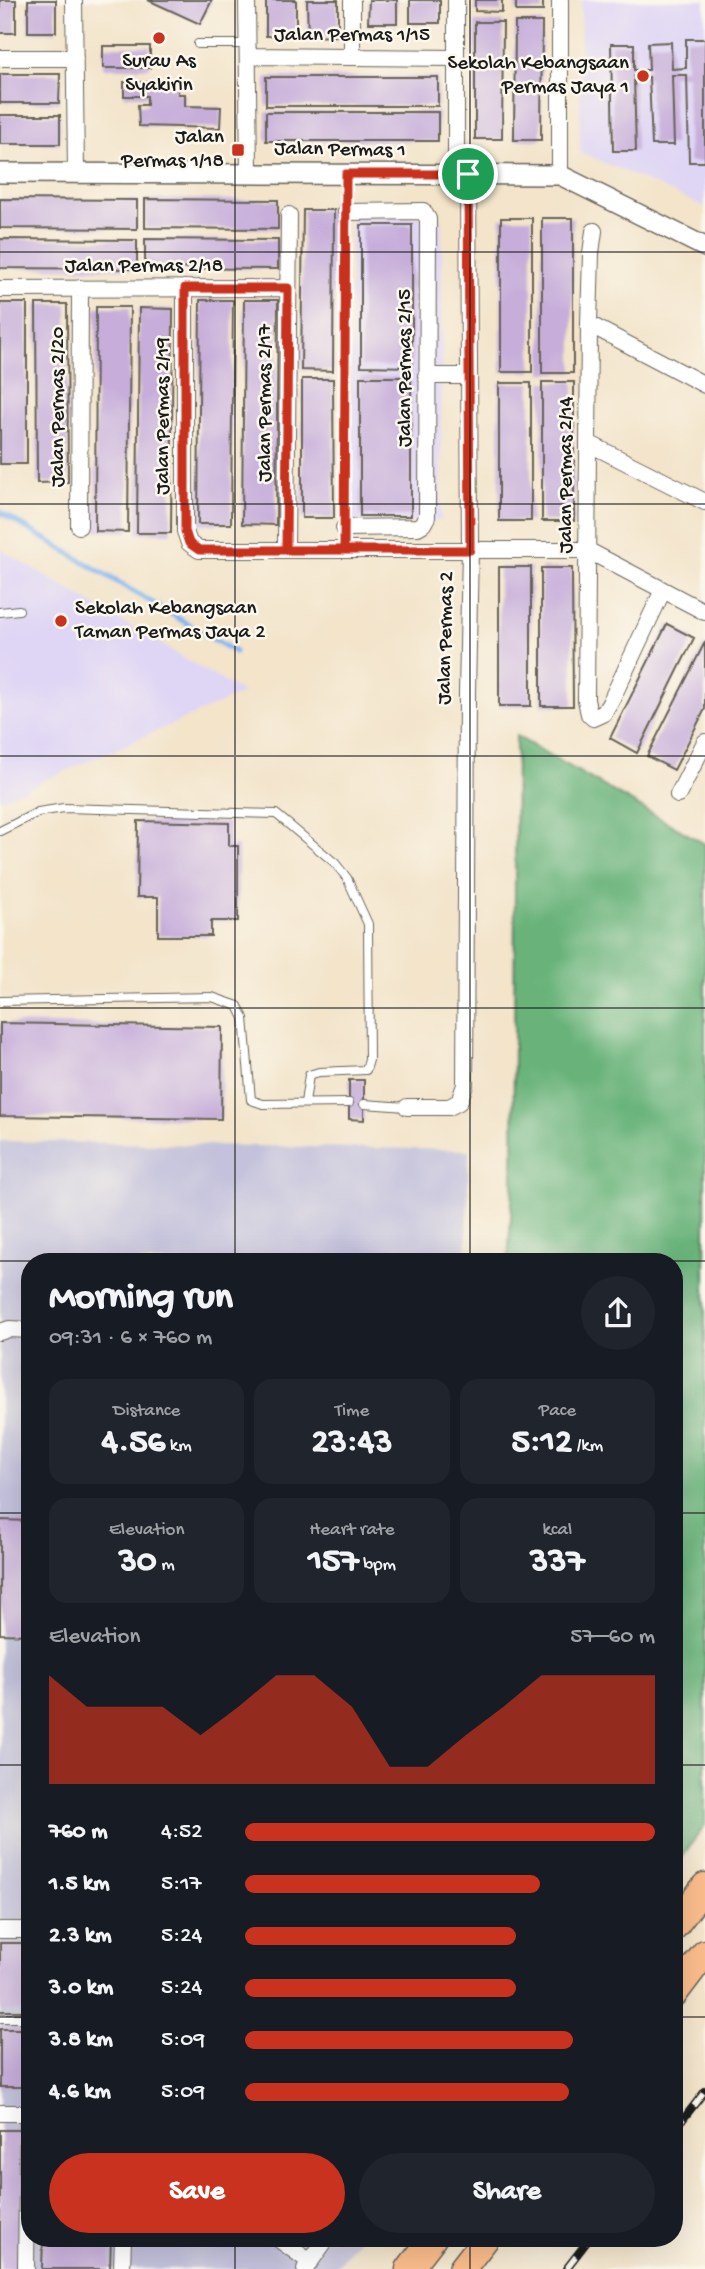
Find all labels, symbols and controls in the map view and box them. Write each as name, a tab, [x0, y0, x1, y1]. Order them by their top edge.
street label: Jalan Permas 1/15	[274, 24, 430, 49]
marker: Surau As Syakirin	[151, 30, 167, 46]
place label: Surau As Syakirin	[122, 50, 197, 99]
place label: Sekolah Kebangsaan Permas Jaya 1	[448, 52, 629, 101]
marker: Sekolah Kebangsaan Permas Jaya 1	[635, 68, 651, 84]
place label: Jalan Permas 1/18	[120, 126, 224, 175]
street label: Jalan Permas 1	[274, 137, 406, 165]
marker: Jalan Permas 1/18	[230, 142, 246, 158]
pin	[438, 144, 498, 204]
icon: arrive	[449, 155, 487, 193]
street label: Jalan Permas 2/18	[65, 255, 223, 280]
street label: Jalan Permas 2/15	[394, 289, 419, 447]
street label: Jalan Permas 2/17	[254, 323, 279, 482]
street label: Jalan Permas 2/20	[47, 327, 72, 487]
street label: Jalan Permas 2/19	[152, 337, 177, 495]
street label: Jalan Permas 2/14	[555, 396, 580, 553]
street label: Jalan Permas 2	[433, 571, 461, 705]
place label: Sekolah Kebangsaan Taman Permas Jaya 2	[74, 597, 265, 646]
marker: Sekolah Kebangsaan Taman Permas Jaya 2	[53, 613, 69, 629]
button: share	[581, 1276, 655, 1350]
text: Morning run	[49, 1277, 233, 1321]
text: 09:31 · 6 × 760 m	[49, 1325, 212, 1352]
text: Distance	[113, 1400, 180, 1423]
text: Time	[335, 1400, 369, 1423]
text: Pace	[539, 1400, 576, 1423]
text: 4.56	[102, 1423, 165, 1464]
text: 23:43	[311, 1423, 393, 1464]
text: 5:12	[511, 1423, 572, 1464]
text: km	[165, 1435, 192, 1458]
text: /km	[572, 1435, 603, 1458]
text: Elevation	[109, 1519, 184, 1542]
text: Heart rate	[309, 1519, 395, 1542]
text: kcal	[542, 1519, 572, 1542]
text: 30	[119, 1542, 157, 1583]
text: 157	[308, 1542, 359, 1583]
text: 337	[530, 1542, 585, 1583]
text: m	[157, 1554, 175, 1577]
text: bpm	[359, 1554, 396, 1577]
text: Elevation	[49, 1624, 140, 1651]
text: 57–60 m	[570, 1624, 655, 1651]
text: 760 m	[49, 1819, 107, 1846]
text: 4:52	[161, 1819, 202, 1846]
text: 1.5 km	[49, 1871, 110, 1898]
text: 5:17	[161, 1871, 202, 1898]
text: 2.3 km	[49, 1923, 111, 1950]
text: 5:24	[161, 1923, 202, 1950]
text: 3.0 km	[49, 1975, 113, 2002]
text: 5:24	[161, 1975, 202, 2002]
text: 3.8 km	[49, 2027, 113, 2054]
text: 5:09	[161, 2027, 205, 2054]
text: 4.6 km	[49, 2079, 111, 2106]
text: 5:09	[161, 2079, 205, 2106]
button: Save	[49, 2153, 345, 2233]
button: Share	[359, 2153, 655, 2233]

